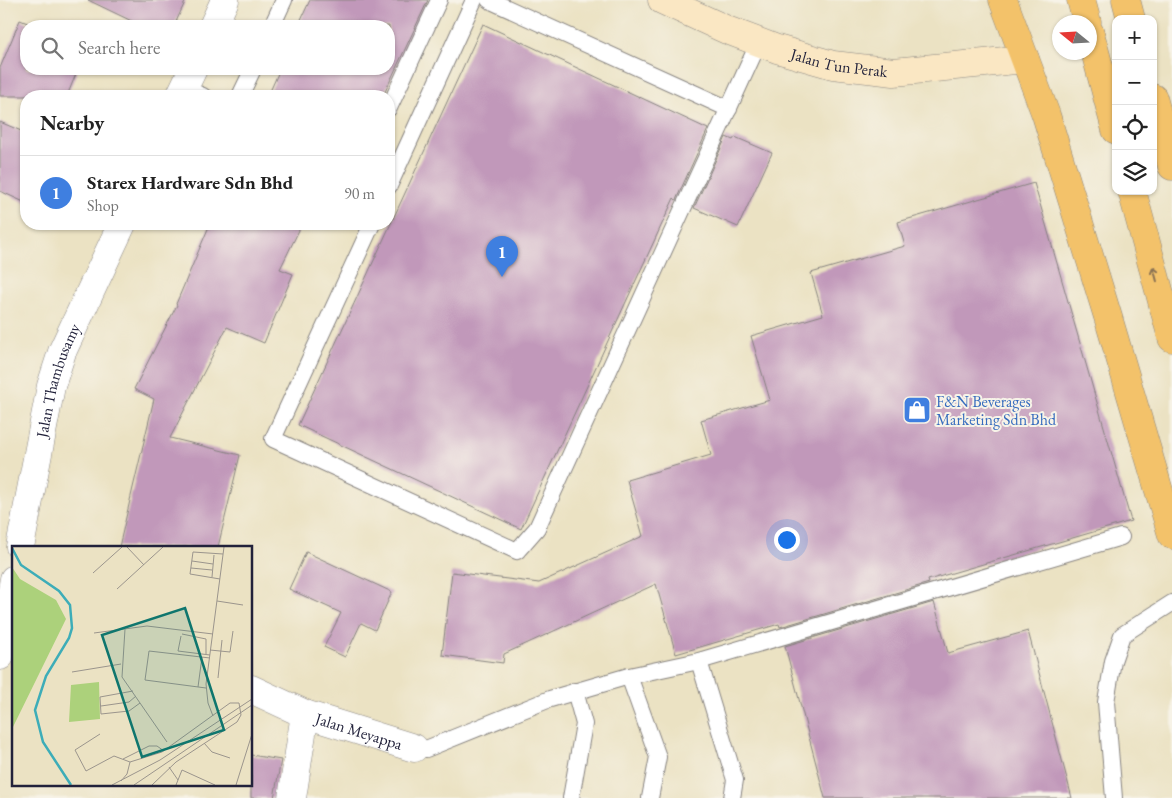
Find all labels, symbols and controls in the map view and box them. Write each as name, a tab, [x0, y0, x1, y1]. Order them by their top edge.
north arrow	[1052, 15, 1097, 60]
map controls	[1112, 15, 1157, 195]
button: +	[1112, 15, 1157, 60]
search box	[20, 20, 395, 75]
icon: search	[38, 34, 66, 62]
text: Search here	[78, 35, 160, 60]
street label: Jalan Tun Perak	[786, 42, 889, 82]
button: −	[1112, 60, 1157, 105]
button: locate	[1112, 105, 1157, 150]
text: Nearby	[40, 109, 104, 136]
button: layers	[1112, 150, 1157, 195]
text: Starex Hardware Sdn Bhd	[87, 170, 293, 195]
text: 1	[52, 183, 60, 204]
text: 90 m	[344, 183, 375, 204]
text: Shop	[87, 195, 119, 216]
pin: 1	[486, 236, 518, 277]
one-way arrow	[1149, 267, 1159, 283]
street label: Jalan Thambusamy	[30, 319, 85, 441]
place label: F&N Beverages Marketing Sdn Bhd	[936, 391, 1057, 430]
shop icon: F&N Beverages Marketing Sdn Bhd	[902, 395, 932, 425]
your location	[774, 527, 800, 553]
inset map	[12, 546, 252, 786]
street label: Jalan Meyappa	[311, 707, 406, 754]

